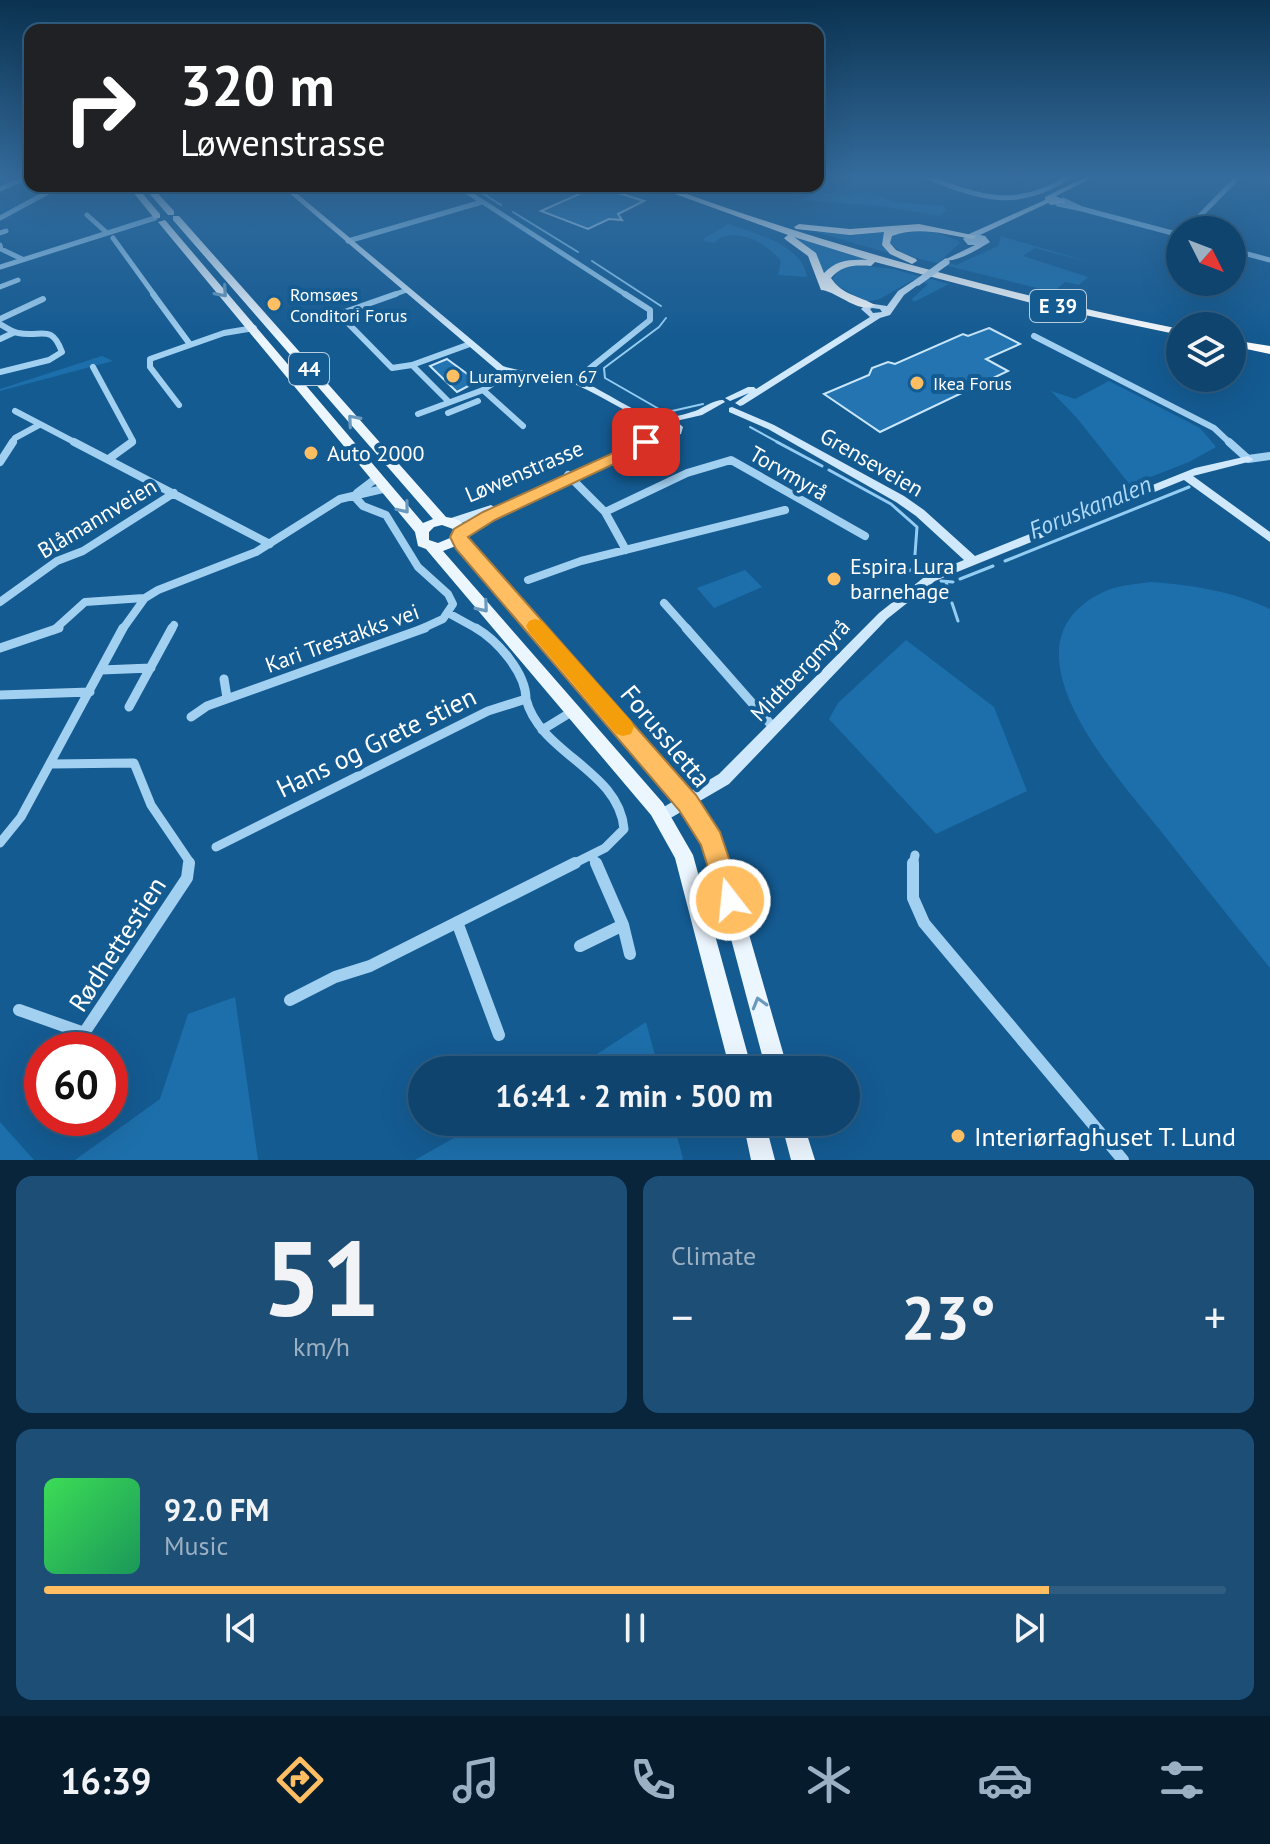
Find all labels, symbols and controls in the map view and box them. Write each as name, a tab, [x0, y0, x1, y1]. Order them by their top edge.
text: 320 m	[180, 49, 335, 121]
icon: right	[48, 56, 152, 160]
text: Løwenstrasse	[180, 119, 386, 166]
north arrow	[1166, 216, 1246, 296]
map controls	[1166, 216, 1246, 392]
one-way arrow	[212, 282, 227, 297]
place label: Romsøes Conditori Forus	[290, 283, 407, 327]
road number: E 39	[1030, 290, 1086, 322]
marker: Romsøes Conditori Forus	[265, 295, 283, 313]
button: layers	[1166, 312, 1246, 392]
road number: 44	[289, 353, 329, 385]
place label: Luramyrveien 67	[469, 365, 598, 388]
marker: Luramyrveien 67	[444, 367, 462, 385]
place label: Ikea Forus	[933, 372, 1012, 395]
marker: Ikea Forus	[908, 374, 926, 392]
pin	[612, 408, 680, 476]
one-way arrow	[348, 415, 363, 430]
icon: arrive	[624, 420, 668, 464]
street label: Grenseveien	[815, 421, 929, 503]
street label: Løwenstrasse	[461, 434, 587, 508]
place label: Auto 2000	[327, 439, 425, 467]
street label: Torvmyrå	[745, 439, 833, 507]
marker: Auto 2000	[302, 444, 320, 462]
water label: Foruskanalen	[1024, 468, 1156, 546]
street label: Blåmannveien	[32, 472, 162, 564]
one-way arrow	[394, 499, 408, 514]
place label: Espira Lura barnehage	[850, 552, 954, 605]
marker: Espira Lura barnehage	[825, 570, 843, 588]
street label: Kari Trestakks vei	[261, 597, 423, 679]
one-way arrow	[473, 598, 488, 612]
street label: Midtbergmyrå	[744, 613, 856, 727]
street label: Forussletta	[614, 678, 718, 794]
street label: Hans og Grete stien	[271, 679, 481, 805]
position arrow	[688, 858, 772, 942]
street label: Rødhettestien	[61, 870, 173, 1018]
one-way arrow	[752, 996, 768, 1010]
speed limit sign: 60	[24, 1032, 128, 1136]
text: 16:41 · 2 min · 500 m	[495, 1076, 773, 1115]
place label: Interiørfaghuset T. Lund	[974, 1120, 1236, 1153]
marker: Interiørfaghuset T. Lund	[949, 1127, 967, 1145]
text: 51	[263, 1210, 380, 1345]
text: Climate	[671, 1239, 756, 1272]
text: 23°	[901, 1278, 996, 1356]
text: −	[671, 1288, 693, 1345]
text: +	[1204, 1288, 1226, 1345]
text: km/h	[293, 1330, 350, 1363]
text: 92.0 FM	[164, 1490, 269, 1529]
text: Music	[164, 1529, 228, 1562]
icon: previous	[219, 1606, 263, 1650]
icon: pause	[613, 1606, 657, 1650]
icon: next	[1007, 1606, 1051, 1650]
icon: directions	[272, 1752, 328, 1808]
icon: music	[448, 1752, 504, 1808]
icon: phone	[625, 1752, 681, 1808]
icon: climate	[801, 1752, 857, 1808]
icon: car	[977, 1752, 1033, 1808]
icon: filters	[1154, 1752, 1210, 1808]
text: 16:39	[60, 1757, 152, 1804]

